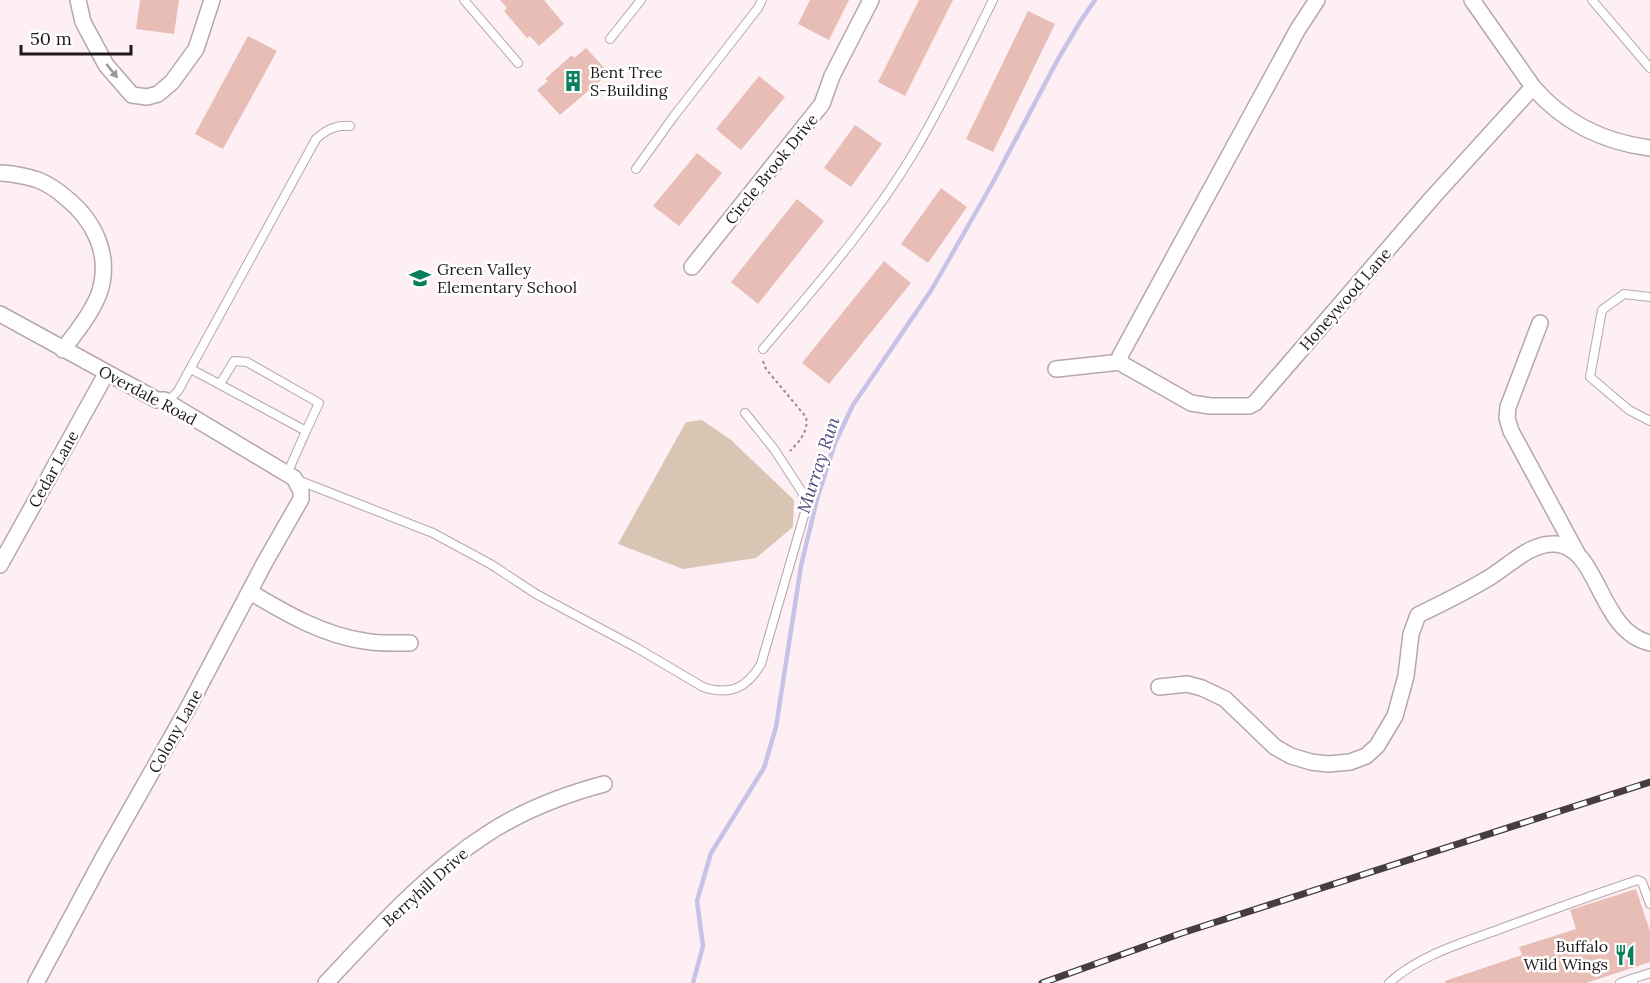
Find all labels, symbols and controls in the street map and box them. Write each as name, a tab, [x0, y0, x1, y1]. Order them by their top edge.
scale bar	[21, 18, 130, 56]
text: 50 m	[30, 27, 72, 50]
place label: Bent Tree S-Building	[590, 62, 669, 100]
one-way arrow	[105, 63, 118, 79]
building icon: Bent Tree S-Building	[561, 69, 585, 93]
street label: Circle Brook Drive	[720, 109, 822, 228]
street label: Honeywood Lane	[1295, 243, 1395, 354]
place label: Green Valley Elementary School	[437, 259, 577, 297]
school or university icon: Green Valley Elementary School	[408, 266, 432, 290]
street label: Overdale Road	[95, 361, 201, 429]
water label: Murray Run	[792, 414, 844, 516]
street label: Cedar Lane	[24, 427, 83, 511]
street label: Colony Lane	[144, 685, 206, 776]
street label: Berryhill Drive	[378, 843, 472, 931]
place label: Buffalo Wild Wings	[1524, 936, 1608, 974]
restaurant icon: Buffalo Wild Wings	[1613, 943, 1637, 967]

